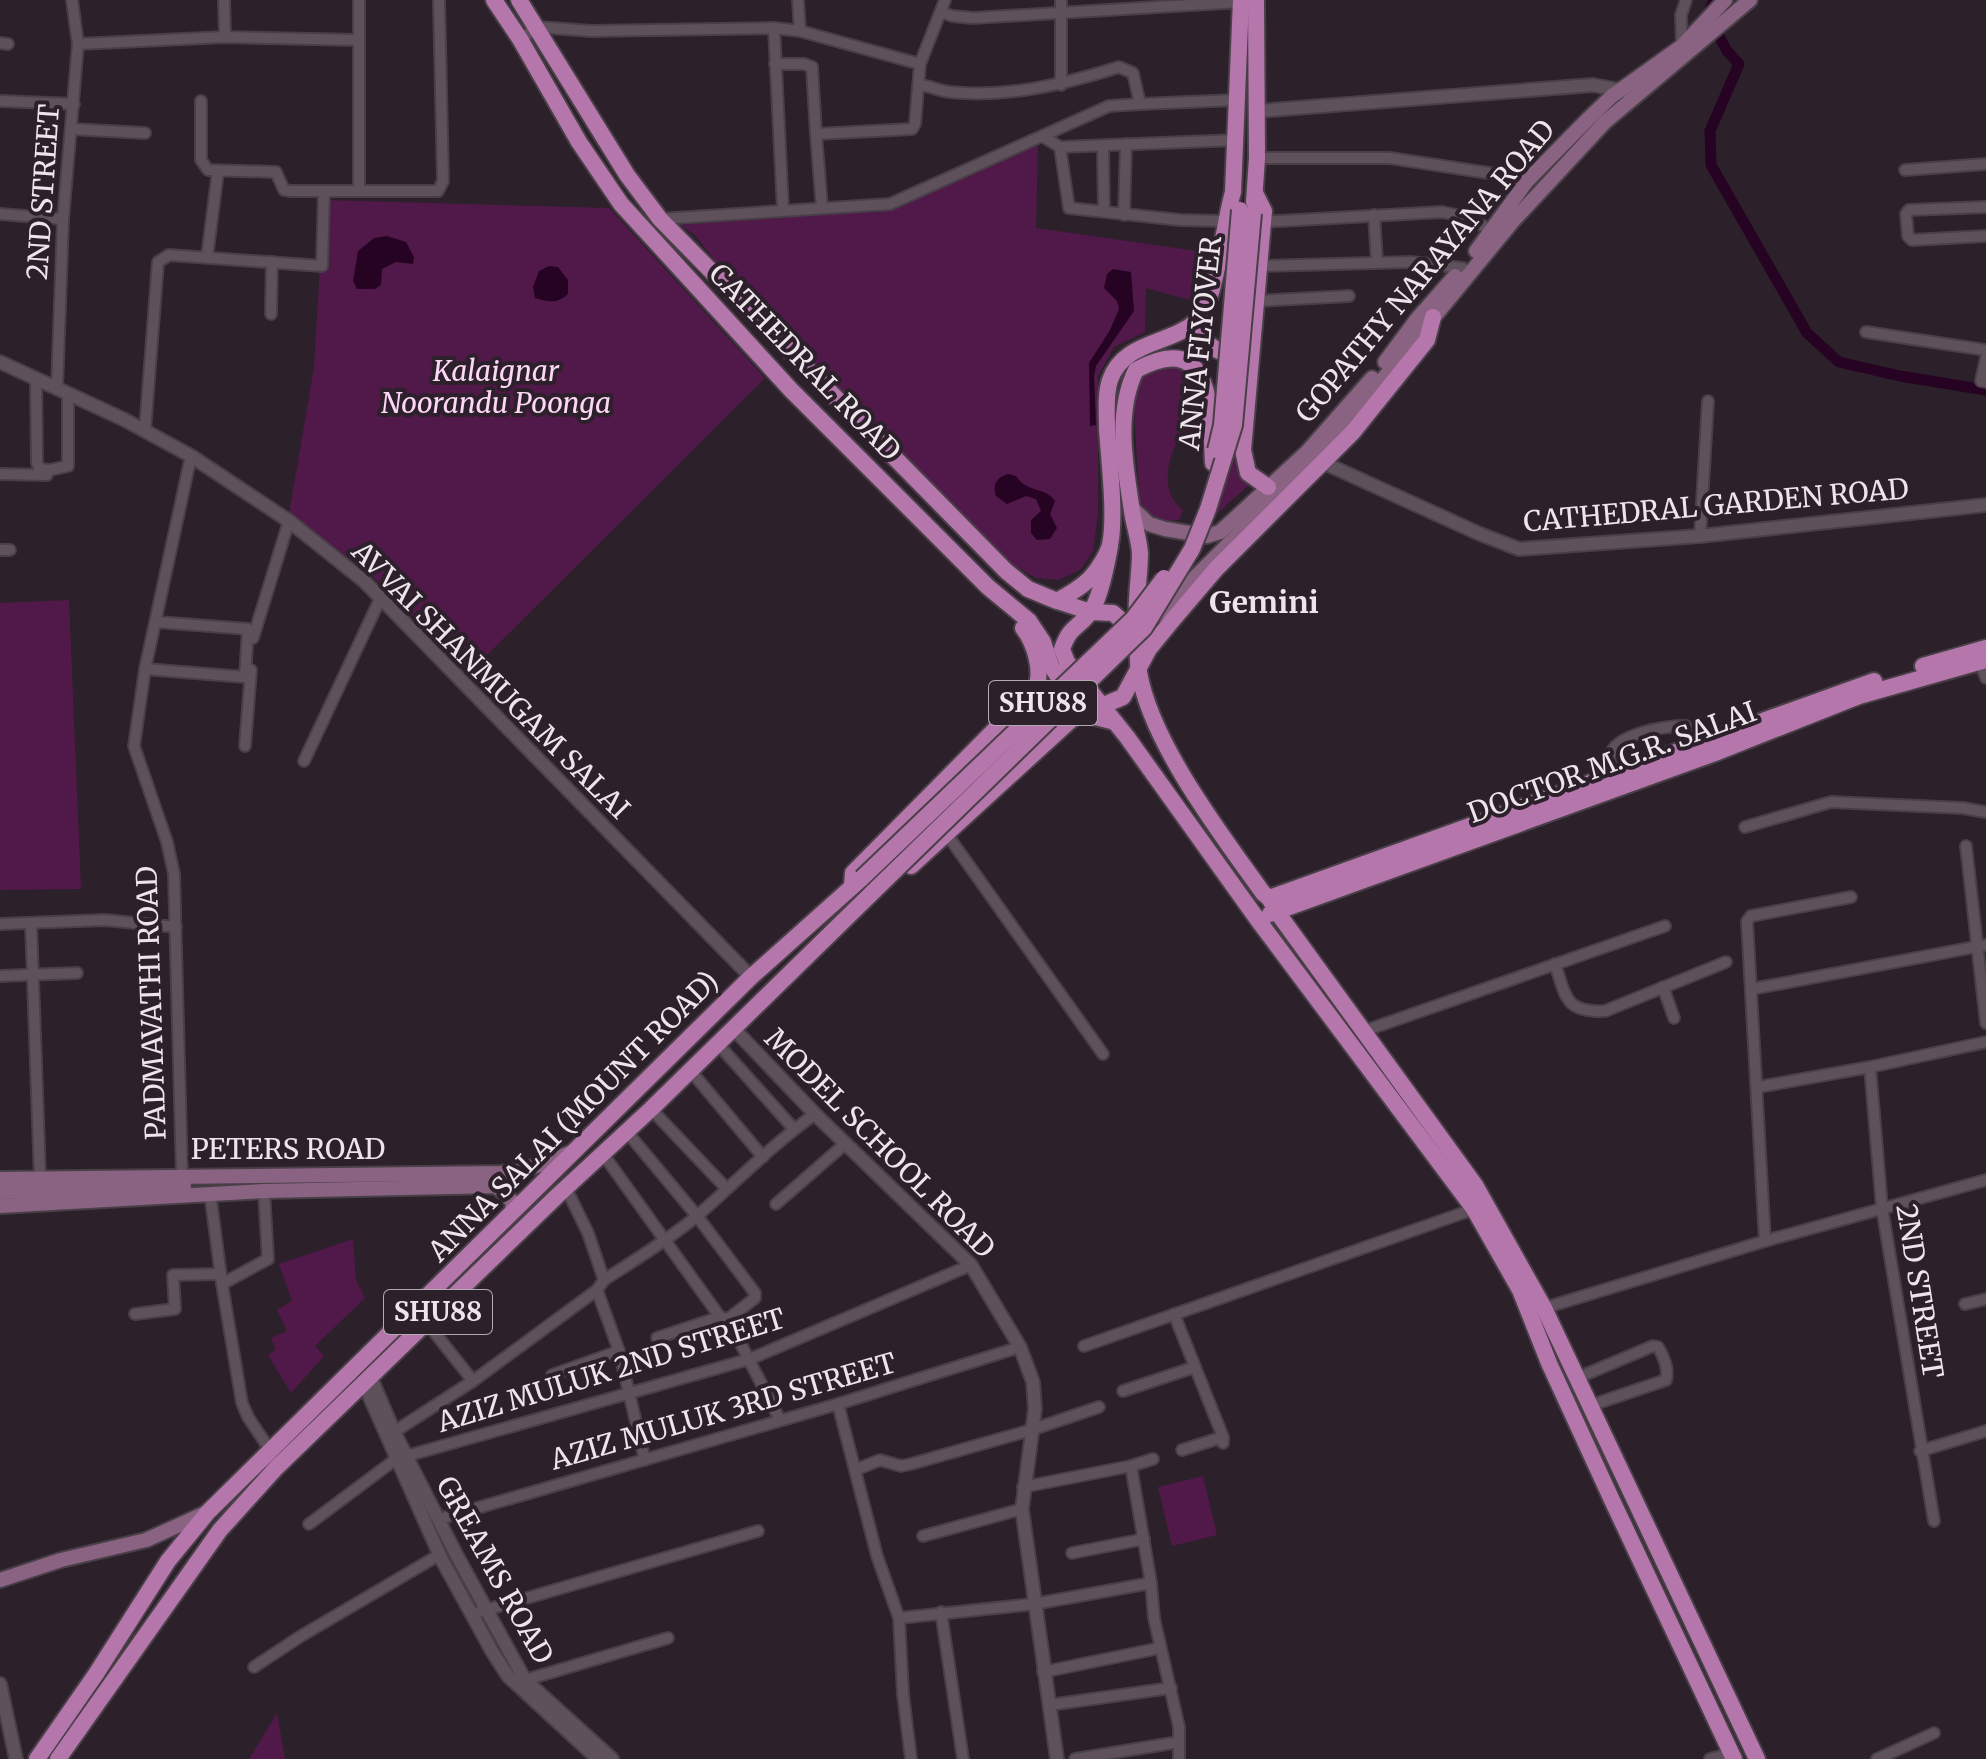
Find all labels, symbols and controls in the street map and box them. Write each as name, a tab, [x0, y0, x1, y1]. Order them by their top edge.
street label: 2ND STREET	[19, 103, 67, 281]
street label: GOPATHY NARAYANA ROAD	[1288, 112, 1562, 430]
street label: ANNA FLYOVER	[1171, 234, 1229, 453]
street label: CATHEDRAL ROAD	[702, 256, 908, 468]
park label: Kalaignar Noorandu Poonga	[381, 353, 611, 421]
street label: CATHEDRAL GARDEN ROAD	[1522, 470, 1910, 540]
street label: AVVAI SHANMUGAM SALAI	[344, 533, 638, 827]
district label: Gemini	[1209, 583, 1319, 621]
road number: SHU88	[989, 681, 1097, 725]
street label: DOCTOR M.G.R. SALAI	[1463, 693, 1761, 831]
street label: PADMAVATHI ROAD	[128, 865, 174, 1141]
street label: ANNA SALAI (MOUNT ROAD)	[419, 963, 726, 1270]
street label: MODEL SCHOOL ROAD	[757, 1020, 1003, 1266]
street label: PETERS ROAD	[191, 1131, 385, 1167]
street label: 2ND STREET	[1888, 1201, 1952, 1381]
road number: SHU88	[384, 1290, 492, 1334]
street label: AZIZ MULUK 2ND STREET	[432, 1300, 789, 1440]
street label: AZIZ MULUK 3RD STREET	[545, 1344, 900, 1478]
street label: GREAMS ROAD	[429, 1470, 561, 1670]

